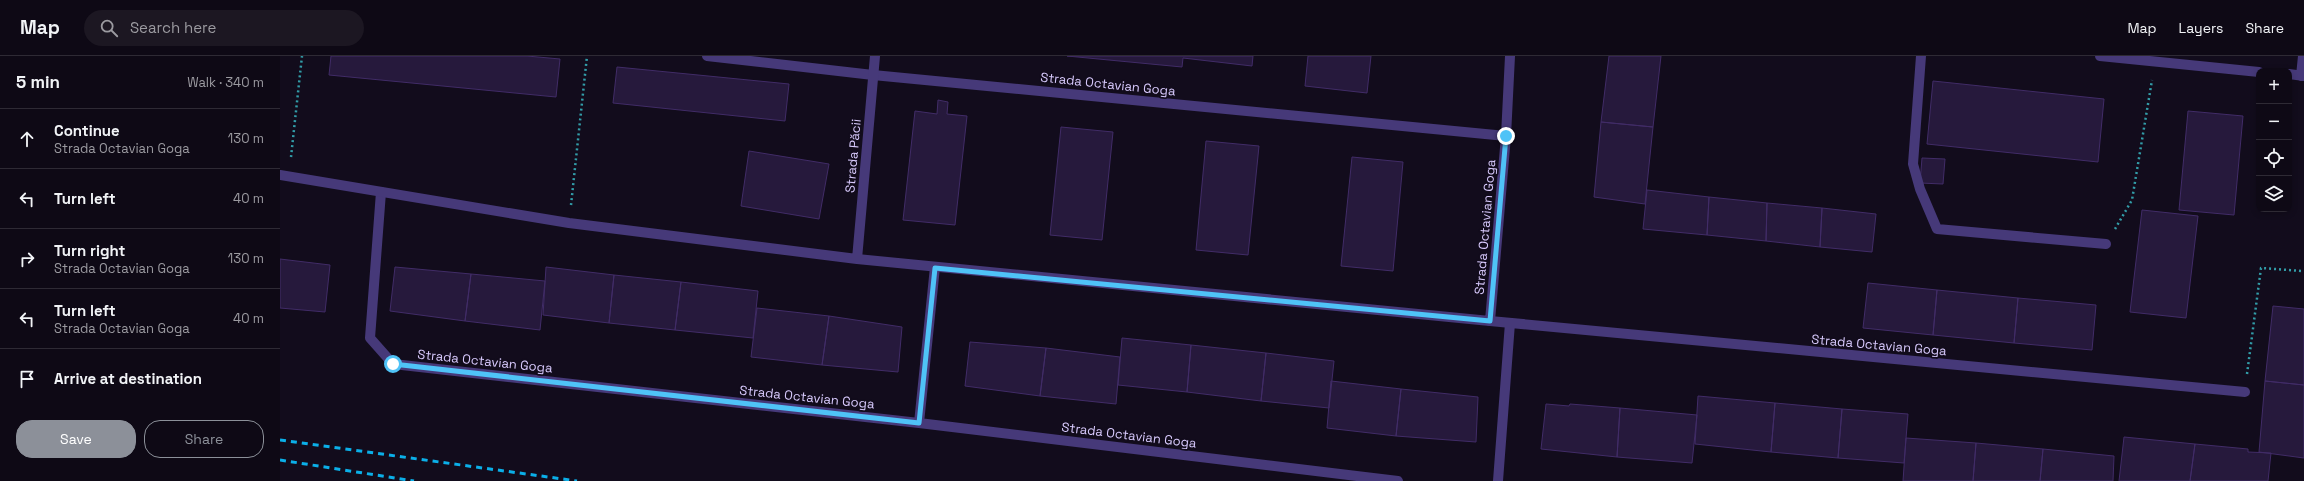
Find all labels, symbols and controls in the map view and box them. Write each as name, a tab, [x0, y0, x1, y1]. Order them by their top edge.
search box	[84, 10, 364, 46]
text: Map	[20, 15, 60, 40]
icon: search	[98, 17, 120, 39]
text: Search here	[130, 18, 216, 37]
text: Map	[2127, 19, 2157, 37]
text: Layers	[2179, 19, 2223, 37]
text: Share	[2245, 19, 2284, 37]
street label: Strada Octavian Goga	[1040, 68, 1177, 100]
map controls	[2256, 68, 2292, 212]
button: +	[2256, 68, 2292, 104]
text: 5 min	[16, 71, 60, 93]
text: Walk · 340 m	[187, 74, 264, 91]
button: −	[2256, 104, 2292, 140]
street label: Strada Păcii	[841, 118, 865, 194]
text: Continue	[54, 121, 120, 140]
route end	[1497, 127, 1515, 145]
icon: ahead	[16, 128, 38, 150]
text: 130 m	[228, 130, 264, 147]
text: Strada Octavian Goga	[54, 140, 190, 157]
button: locate	[2256, 140, 2292, 176]
street label: Strada Octavian Goga	[1471, 158, 1499, 295]
button: layers	[2256, 176, 2292, 212]
icon: left	[16, 188, 38, 210]
text: Turn left	[54, 189, 116, 208]
text: 40 m	[233, 190, 264, 207]
text: Turn right	[54, 241, 125, 260]
icon: right	[16, 248, 38, 270]
text: 130 m	[228, 250, 264, 267]
text: Strada Octavian Goga	[54, 260, 190, 277]
text: Turn left	[54, 301, 116, 320]
icon: left	[16, 308, 38, 330]
text: 40 m	[233, 310, 264, 327]
text: Strada Octavian Goga	[54, 320, 190, 337]
street label: Strada Octavian Goga	[1811, 331, 1948, 359]
street label: Strada Octavian Goga	[417, 345, 554, 377]
route start	[384, 355, 402, 373]
icon: arrive	[16, 368, 38, 390]
text: Arrive at destination	[54, 369, 202, 388]
street label: Strada Octavian Goga	[739, 381, 876, 413]
street label: Strada Octavian Goga	[1061, 418, 1198, 452]
button: Save	[16, 420, 136, 458]
button: Share	[144, 420, 264, 458]

